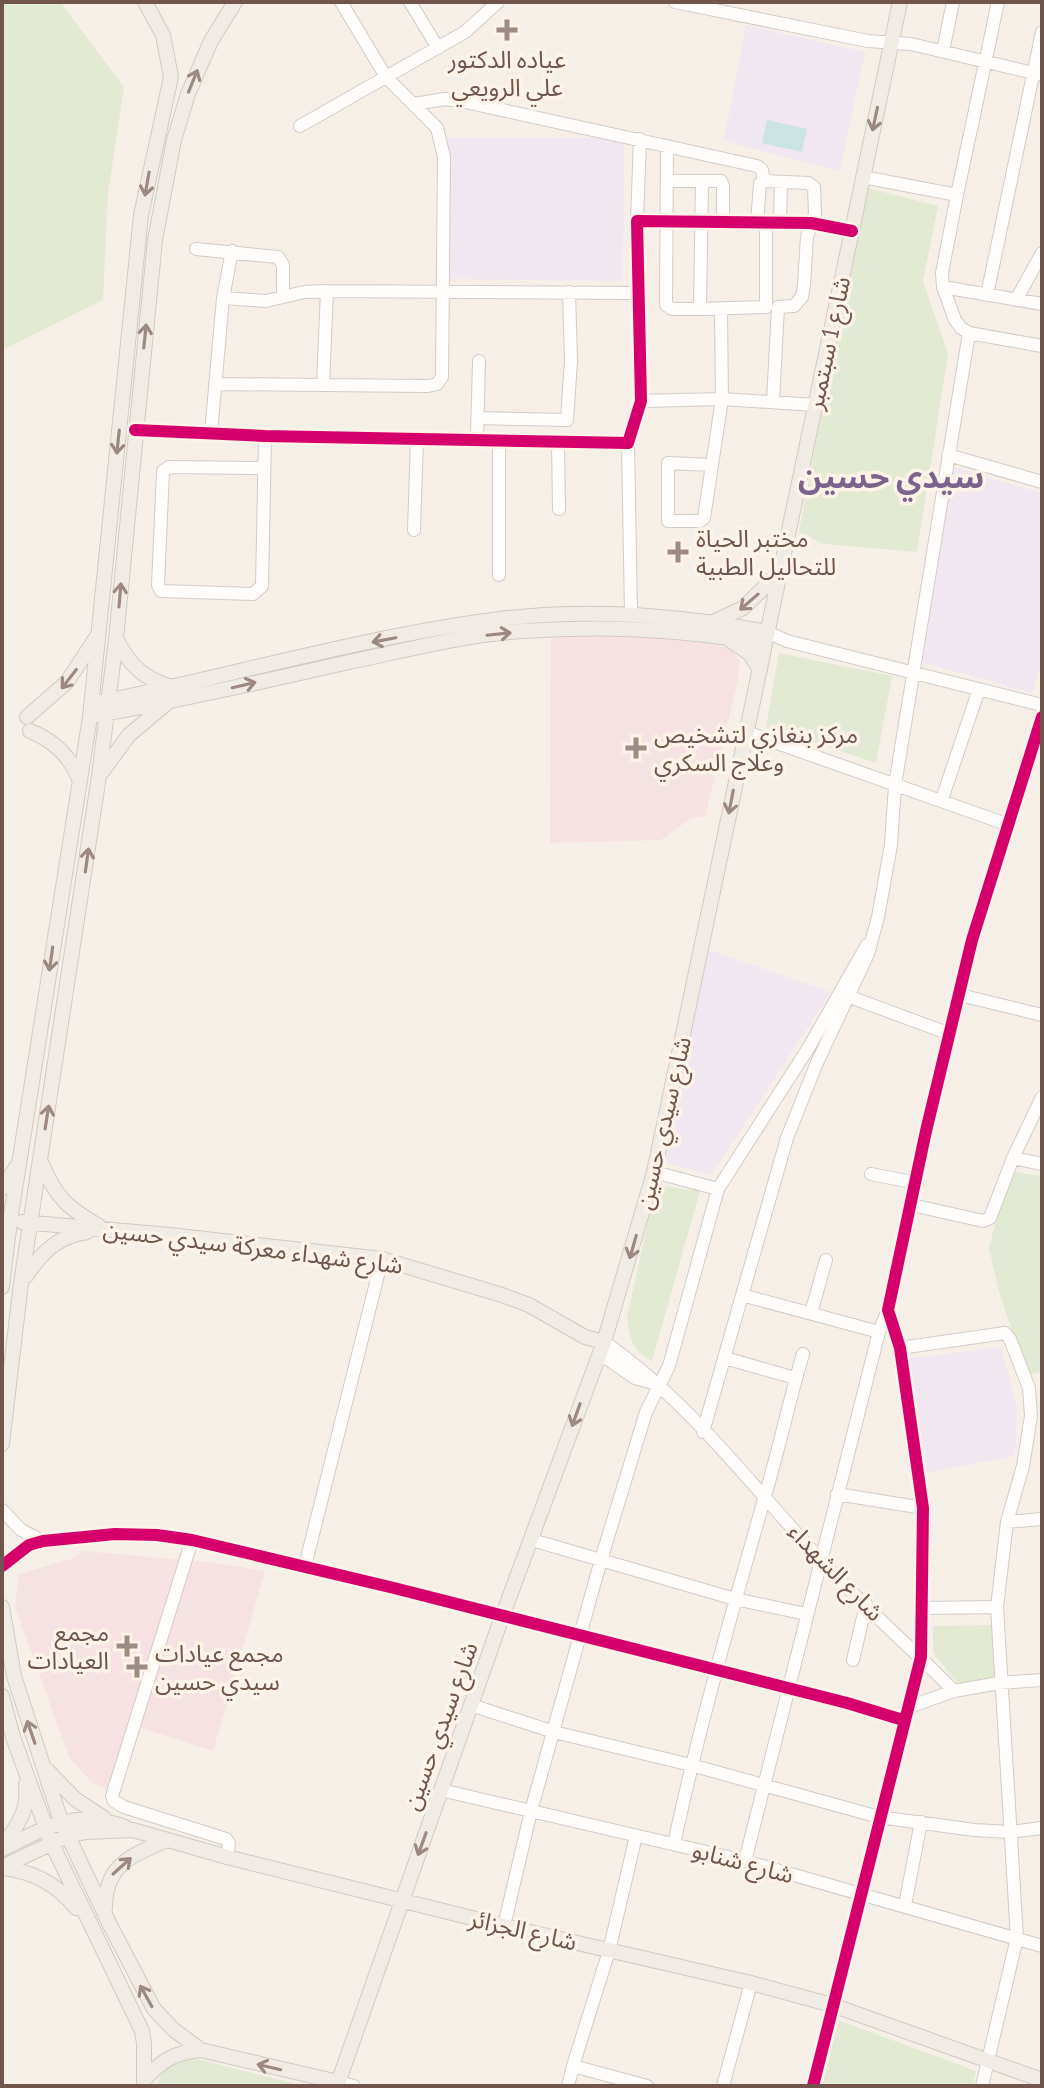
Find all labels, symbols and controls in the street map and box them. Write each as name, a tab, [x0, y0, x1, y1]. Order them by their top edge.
marker: عياده الدكتور علي الرويعي	[496, 19, 518, 41]
place label: عياده الدكتور علي الرويعي	[447, 44, 566, 106]
one-way arrow	[187, 69, 202, 94]
one-way arrow	[867, 105, 882, 131]
one-way arrow	[139, 170, 154, 196]
street label: شارع 1 سبتمبر	[799, 274, 859, 414]
one-way arrow	[138, 323, 153, 350]
one-way arrow	[111, 428, 126, 455]
district label: سيدي حسين	[798, 455, 984, 502]
place label: مختبر الحياة للتحاليل الطبية	[696, 523, 836, 582]
marker: مختبر الحياة للتحاليل الطبية	[667, 541, 689, 563]
one-way arrow	[113, 582, 128, 608]
one-way arrow	[739, 593, 759, 611]
one-way arrow	[485, 626, 511, 641]
one-way arrow	[372, 633, 397, 648]
one-way arrow	[60, 668, 77, 689]
one-way arrow	[230, 676, 256, 691]
place label: مركز بنغازي لتشخيص وعلاج السكري	[654, 719, 858, 781]
marker: مركز بنغازي لتشخيص وعلاج السكري	[625, 737, 647, 759]
one-way arrow	[722, 789, 737, 814]
one-way arrow	[80, 848, 95, 873]
one-way arrow	[43, 946, 58, 972]
street label: شارع سيدي حسين	[628, 1033, 701, 1213]
one-way arrow	[40, 1105, 55, 1130]
street label: شارع شهداء معركة سيدي حسين	[101, 1213, 404, 1284]
one-way arrow	[625, 1234, 640, 1260]
one-way arrow	[568, 1402, 582, 1426]
street label: شارع الشهداء	[780, 1516, 890, 1629]
place label: مجمع العيادات	[28, 1617, 109, 1676]
marker: مجمع العيادات	[116, 1635, 138, 1657]
place label: مجمع عيادات سيدي حسين	[155, 1638, 284, 1700]
street label: شارع سيدي حسين	[395, 1638, 488, 1816]
marker: مجمع عيادات سيدي حسين	[126, 1656, 148, 1678]
one-way arrow	[23, 1720, 38, 1745]
one-way arrow	[413, 1831, 428, 1856]
street label: شارع شنابو	[688, 1834, 797, 1892]
one-way arrow	[111, 1857, 131, 1875]
street label: شارع الجزائر	[465, 1902, 580, 1959]
one-way arrow	[138, 1985, 154, 2008]
one-way arrow	[257, 2059, 283, 2074]

